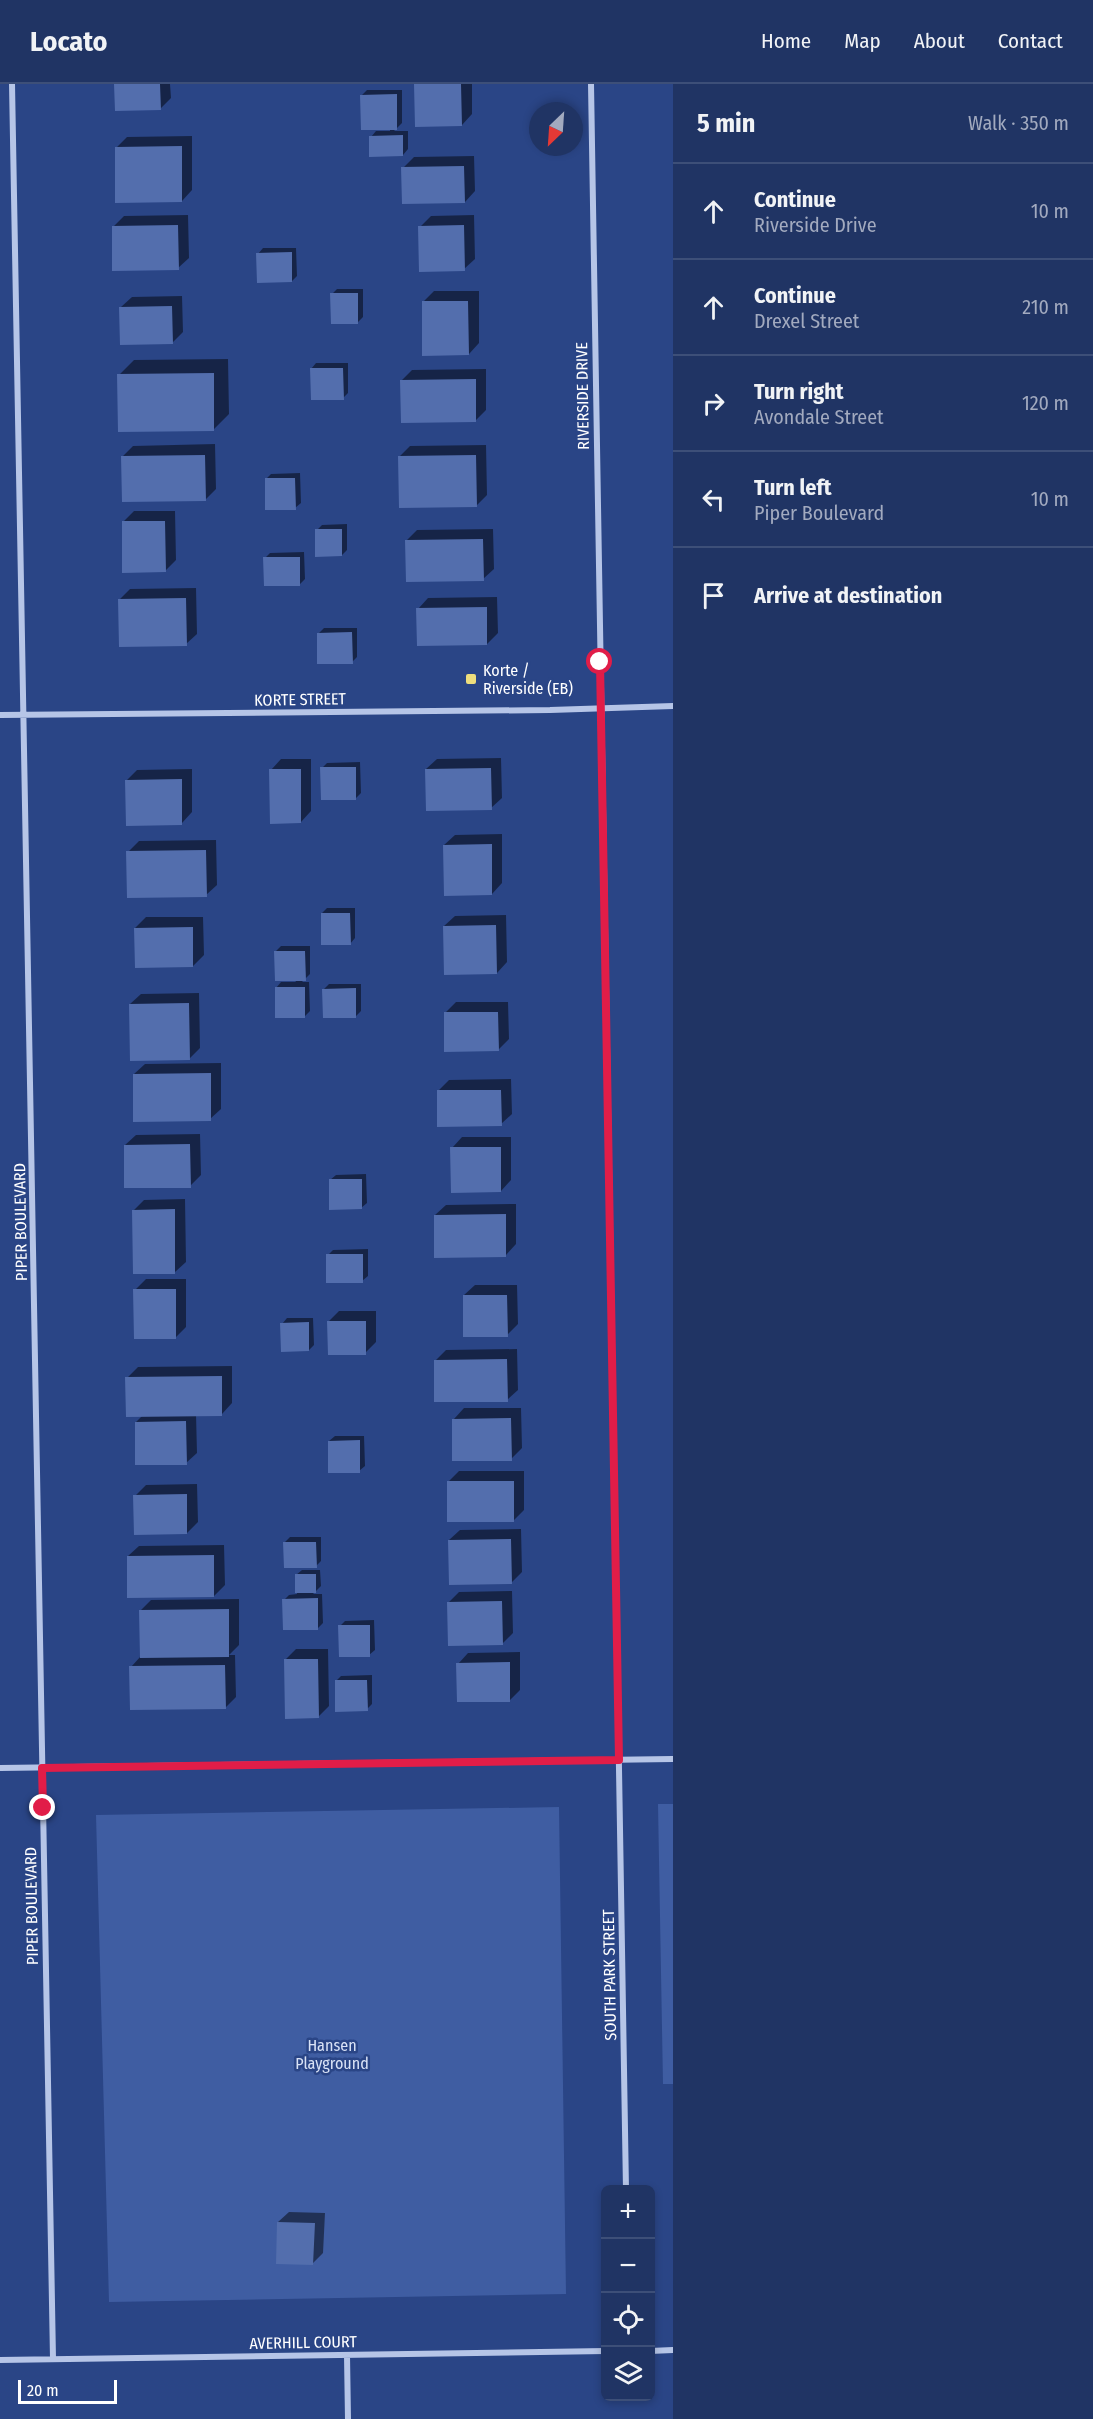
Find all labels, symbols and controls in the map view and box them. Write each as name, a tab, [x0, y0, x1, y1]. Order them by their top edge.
text: Locato	[30, 25, 108, 58]
text: Home	[761, 28, 811, 54]
text: Map	[844, 28, 881, 54]
text: About	[914, 28, 965, 54]
text: Contact	[998, 28, 1063, 54]
north arrow	[529, 102, 583, 156]
text: 5 min	[697, 108, 755, 139]
text: Walk · 350 m	[968, 111, 1069, 135]
text: Continue	[754, 186, 836, 213]
icon: ahead	[697, 195, 730, 228]
text: 10 m	[1031, 199, 1069, 223]
text: Riverside Drive	[754, 213, 877, 237]
text: Continue	[754, 282, 836, 309]
icon: ahead	[697, 291, 730, 324]
text: 210 m	[1022, 295, 1069, 319]
text: Drexel Street	[754, 309, 859, 333]
street label: RIVERSIDE DRIVE	[572, 342, 593, 450]
text: Turn right	[754, 378, 843, 405]
icon: right	[697, 387, 730, 420]
text: 120 m	[1022, 391, 1069, 415]
text: Avondale Street	[754, 405, 884, 429]
text: Turn left	[754, 474, 832, 501]
icon: left	[697, 483, 730, 516]
text: 10 m	[1031, 487, 1069, 511]
text: Piper Boulevard	[754, 501, 884, 525]
icon: arrive	[697, 579, 730, 612]
text: Arrive at destination	[754, 582, 942, 609]
route start	[586, 648, 612, 674]
place label: Korte / Riverside (EB)	[483, 661, 573, 698]
marker: Korte / Riverside (EB)	[464, 672, 478, 686]
street label: KORTE STREET	[254, 689, 346, 710]
street label: PIPER BOULEVARD	[10, 1163, 31, 1281]
route end	[29, 1794, 55, 1820]
street label: PIPER BOULEVARD	[21, 1847, 42, 1965]
street label: SOUTH PARK STREET	[599, 1909, 620, 2041]
park label: Hansen Playground	[295, 2036, 369, 2073]
map controls	[601, 2185, 655, 2401]
button: +	[601, 2185, 655, 2239]
button: −	[601, 2239, 655, 2293]
button: locate	[601, 2293, 655, 2347]
street label: AVERHILL COURT	[249, 2332, 357, 2353]
button: layers	[601, 2347, 655, 2401]
scale bar	[18, 2377, 117, 2404]
text: 20 m	[27, 2381, 58, 2400]

